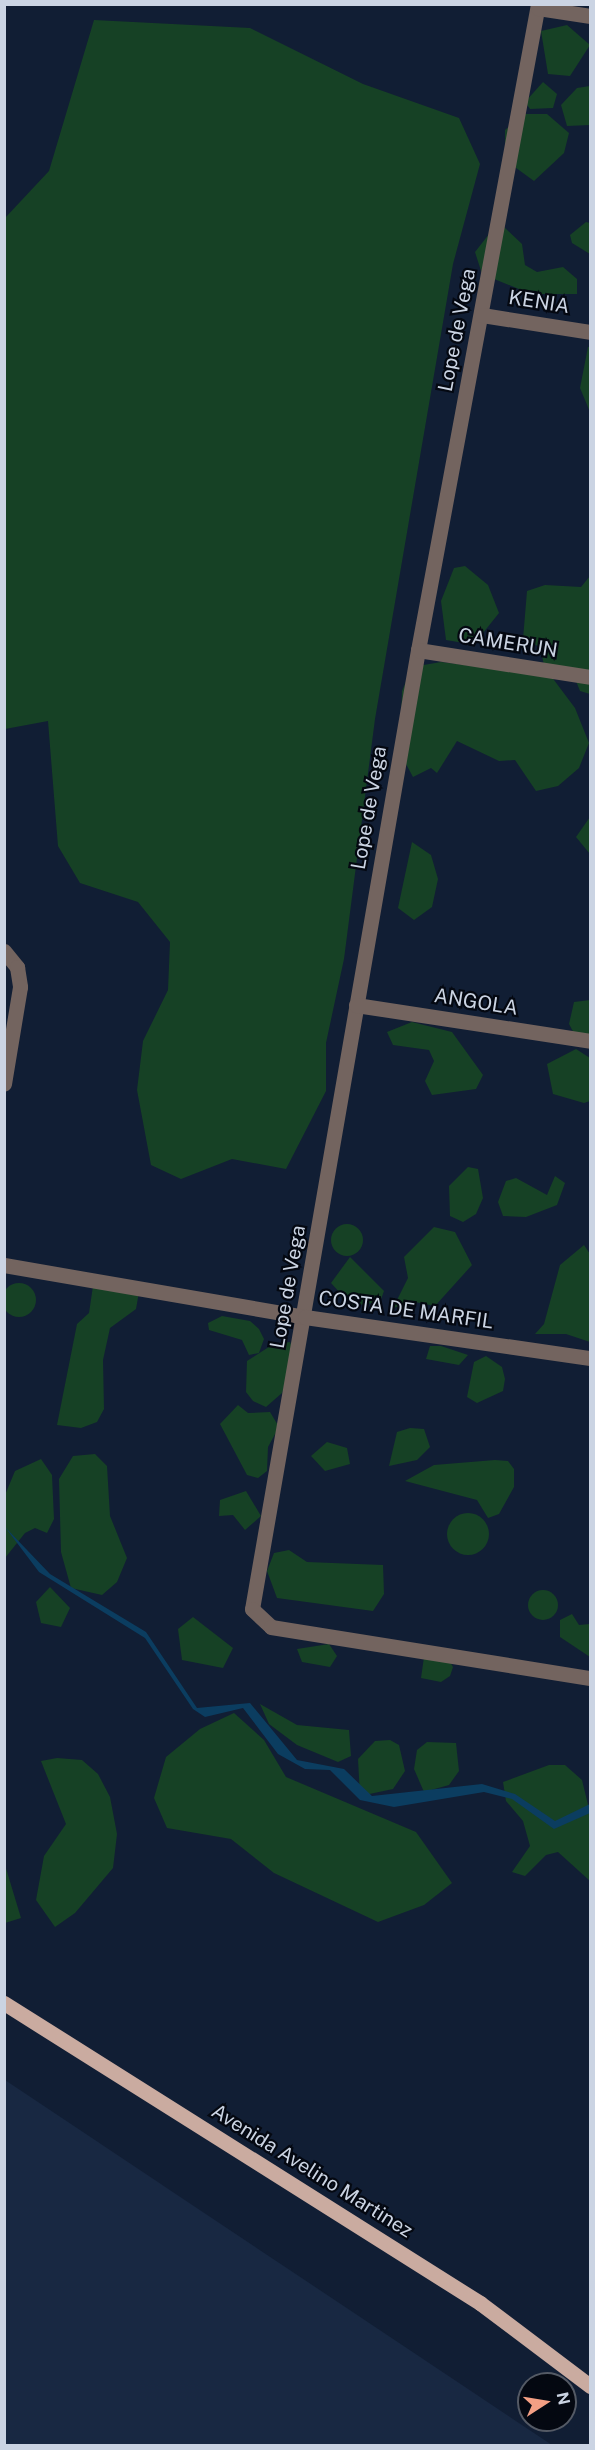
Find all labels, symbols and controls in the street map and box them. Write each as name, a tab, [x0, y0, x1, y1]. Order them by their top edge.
street label: Lope de Vega	[433, 266, 481, 394]
street label: KENIA	[507, 285, 571, 319]
street label: CAMERUN	[457, 623, 559, 663]
street label: Lope de Vega	[346, 744, 392, 872]
street label: ANGOLA	[432, 984, 520, 1020]
street label: Lope de Vega	[265, 1223, 311, 1351]
street label: COSTA DE MARFIL	[317, 1286, 495, 1334]
street label: Avenida Avelino Martinez	[207, 2099, 417, 2243]
north arrow	[517, 2372, 577, 2432]
text: N	[553, 2390, 574, 2407]

